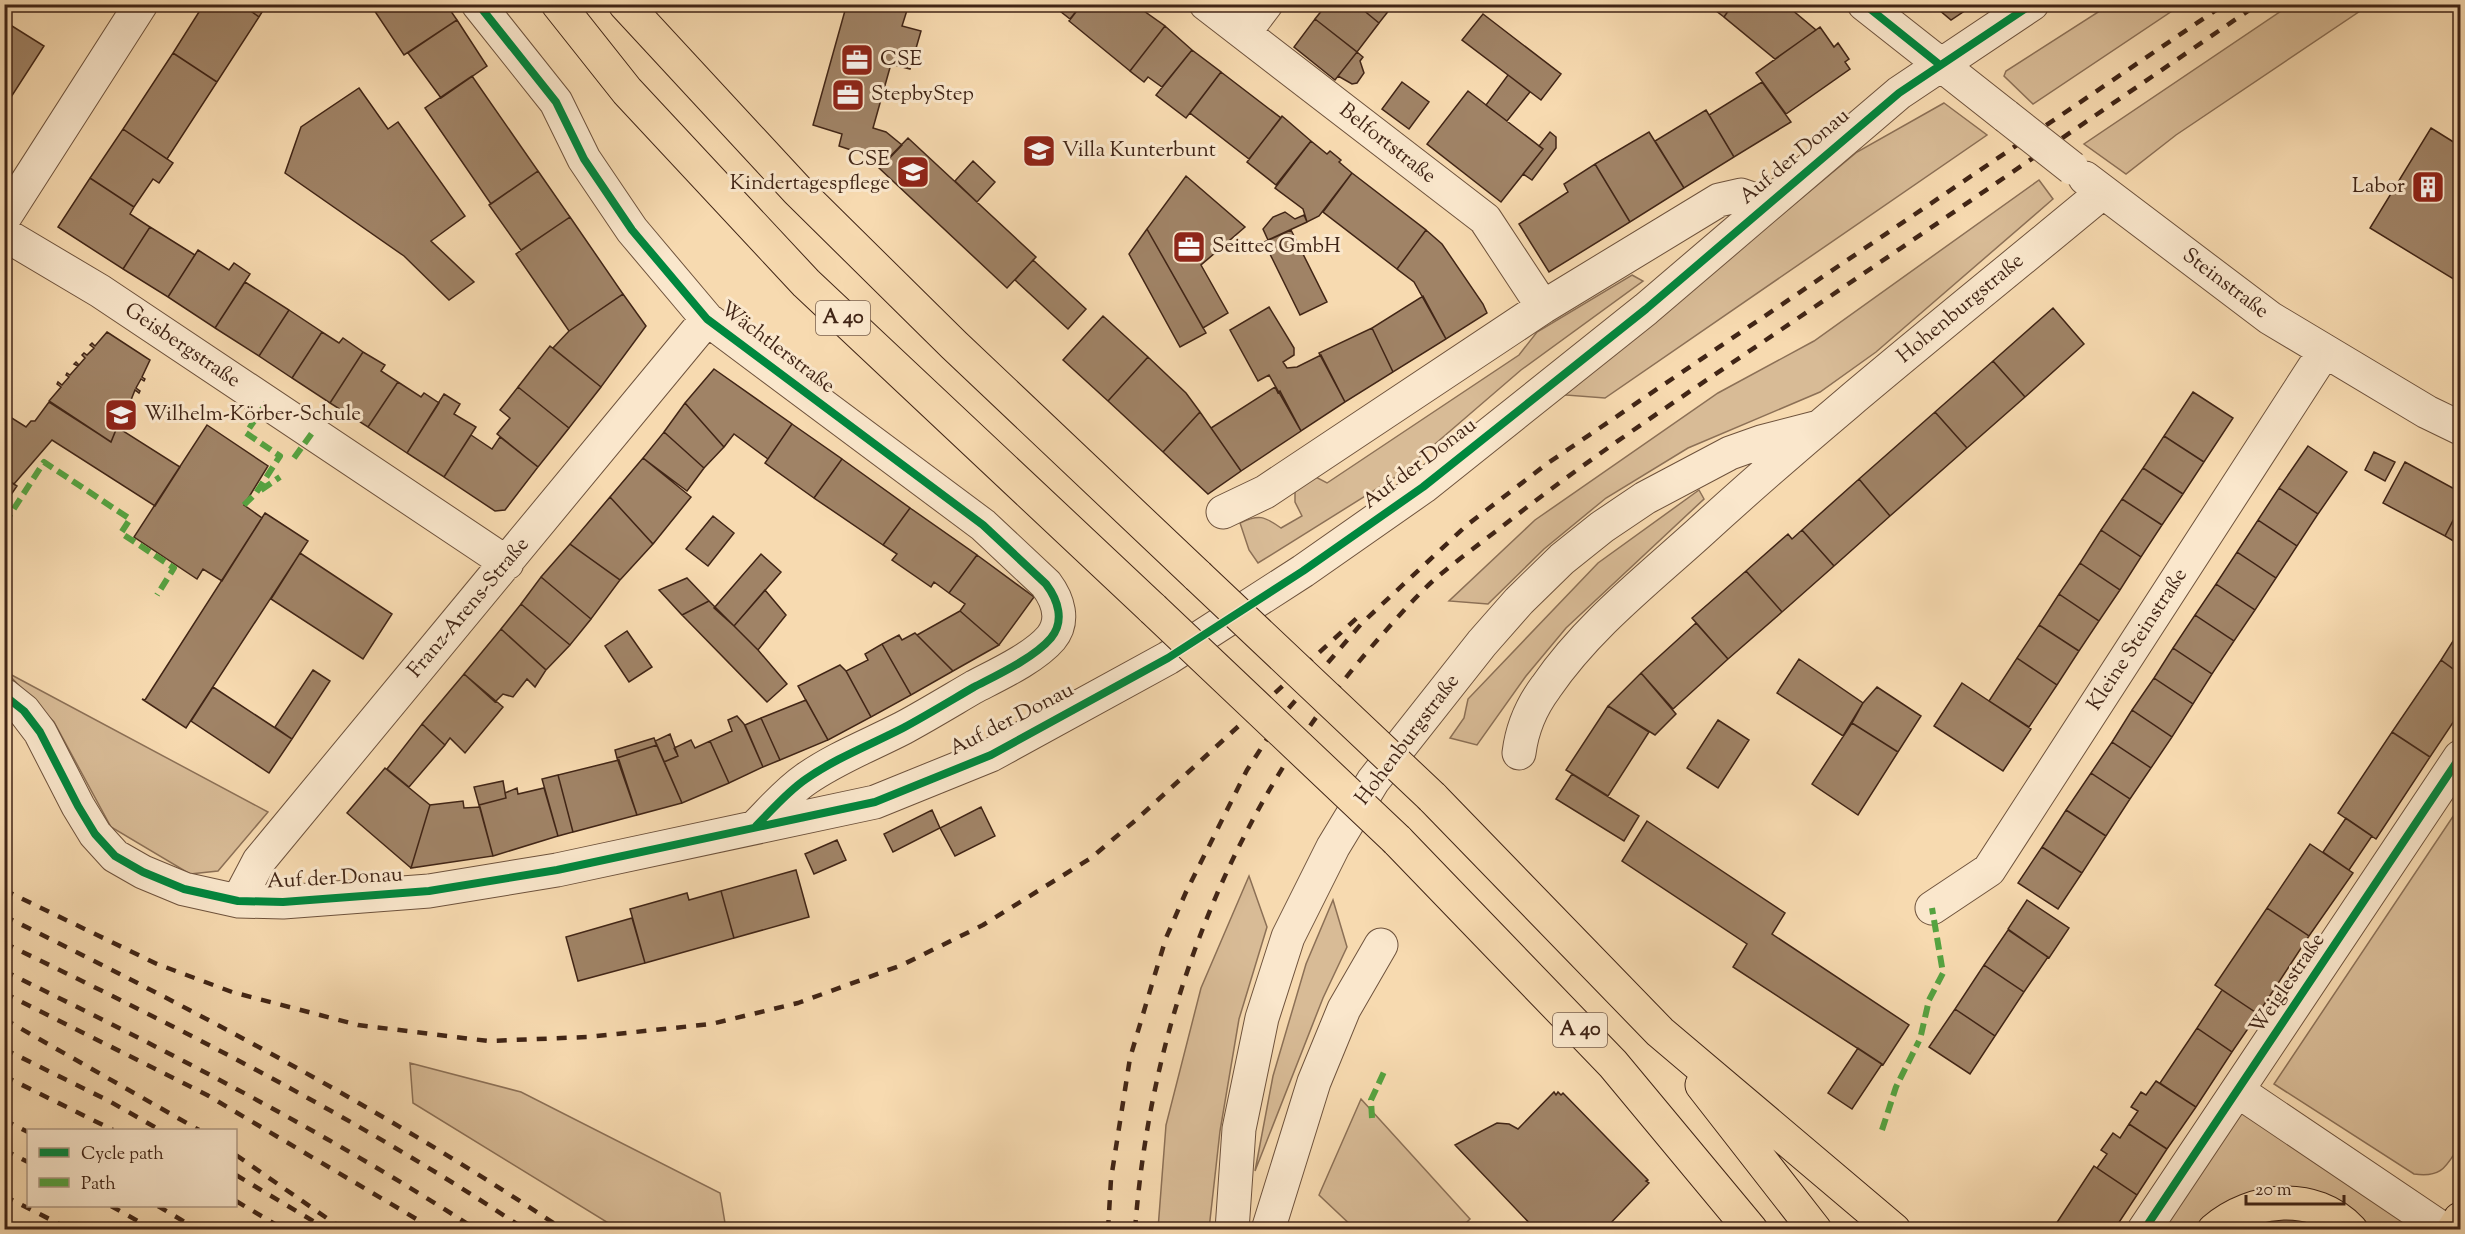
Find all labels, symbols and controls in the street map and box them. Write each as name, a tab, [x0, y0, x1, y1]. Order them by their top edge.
office icon: CSE	[839, 42, 875, 78]
place label: CSE	[880, 45, 922, 75]
office icon: StepbyStep	[830, 77, 866, 113]
place label: StepbyStep	[871, 80, 974, 110]
street label: Belfortstraße	[1332, 96, 1442, 192]
street label: Auf der Donau	[1733, 102, 1857, 212]
school or university icon: Villa Kunterbunt	[1021, 133, 1057, 169]
place label: Villa Kunterbunt	[1062, 136, 1216, 166]
place label: CSE Kindertagespflege	[730, 145, 890, 199]
school or university icon: CSE Kindertagespflege	[895, 154, 931, 190]
building icon: Labor	[2410, 169, 2446, 205]
place label: Labor	[2352, 172, 2405, 202]
office icon: Seittec GmbH	[1171, 229, 1207, 265]
place label: Seittec GmbH	[1212, 232, 1341, 262]
street label: Steinstraße	[2175, 241, 2275, 327]
street label: Hohenburgstraße	[1891, 247, 2031, 371]
street label: Wächtlerstraße	[713, 295, 841, 401]
street label: Geisbergstraße	[118, 296, 246, 396]
road number: A 40	[816, 301, 870, 335]
school or university icon: Wilhelm-Körber-Schule	[103, 397, 139, 433]
place label: Wilhelm-Körber-Schule	[144, 400, 361, 430]
street label: Auf der Donau	[1357, 411, 1483, 517]
street label: Franz-Arens-Straße	[401, 531, 537, 685]
street label: Kleine Steinstraße	[2081, 563, 2195, 717]
street label: Hohenburgstraße	[1349, 668, 1467, 812]
street label: Auf der Donau	[945, 676, 1079, 764]
street label: Auf der Donau	[266, 860, 404, 898]
street label: Weiglestraße	[2243, 927, 2333, 1041]
road number: A 40	[1553, 1013, 1607, 1047]
legend	[27, 1129, 237, 1207]
text: Cycle path	[81, 1142, 164, 1168]
scale bar	[2246, 1168, 2344, 1206]
text: Path	[81, 1172, 116, 1198]
text: 20 m	[2255, 1178, 2292, 1204]

